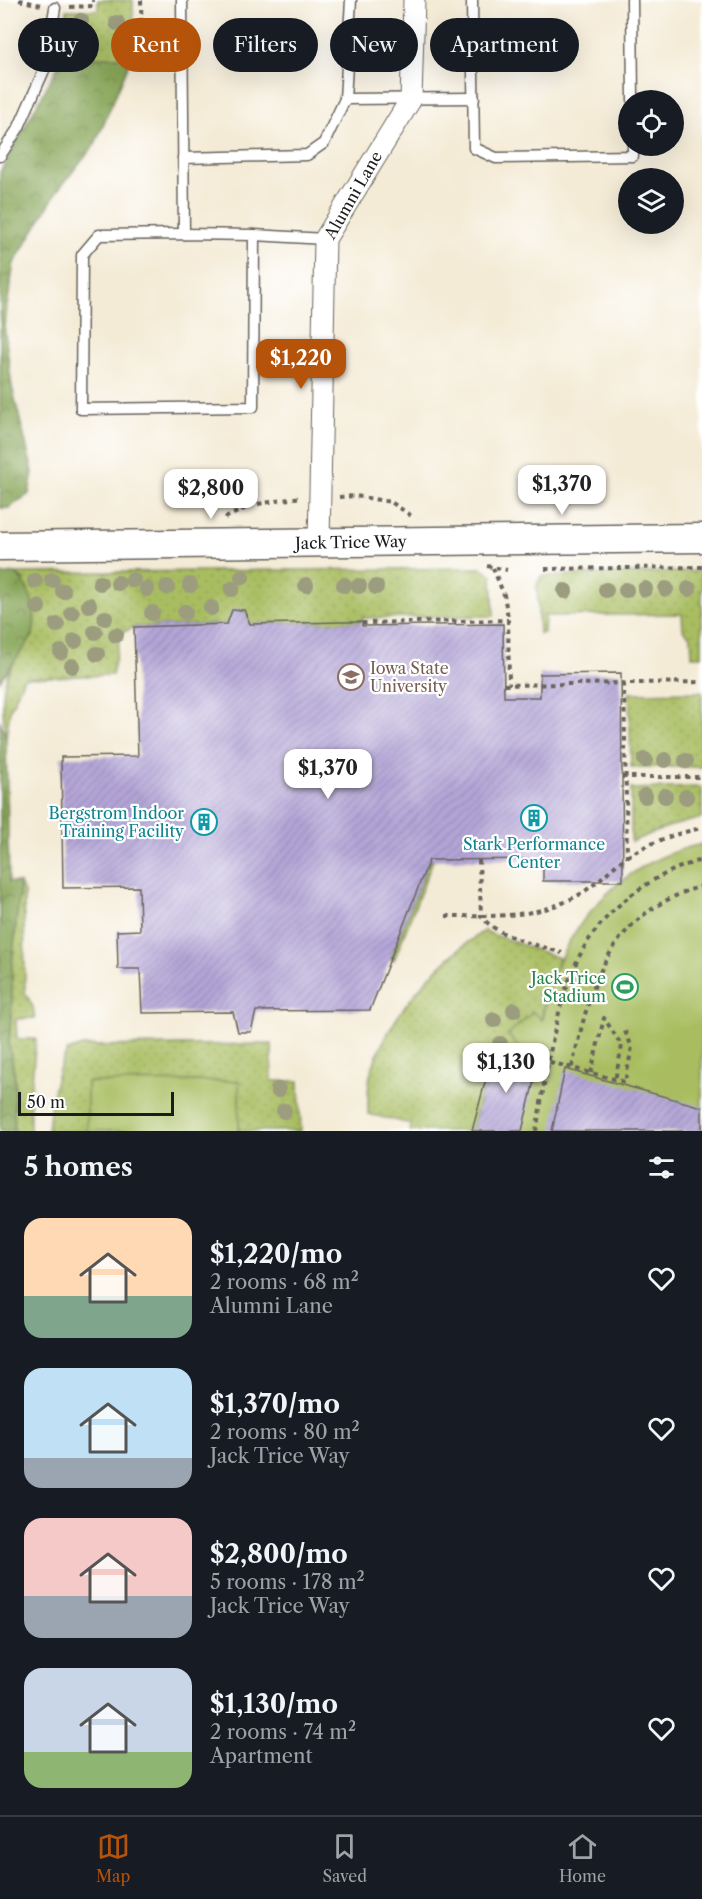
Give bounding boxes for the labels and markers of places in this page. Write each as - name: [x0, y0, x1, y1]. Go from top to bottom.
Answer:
- pin: $1,220: [252, 339, 350, 390]
- pin: $1,370: [513, 465, 611, 516]
- pin: $2,800: [162, 469, 260, 520]
- place label: Iowa State University: [370, 658, 449, 696]
- school or university icon: Iowa State University: [336, 662, 366, 692]
- pin: $1,370: [279, 749, 377, 800]
- place label: Bergstrom Indoor Training Facility: [49, 803, 185, 841]
- building icon: Stark Performance Center: [519, 803, 549, 833]
- building icon: Bergstrom Indoor Training Facility: [189, 807, 219, 837]
- place label: Stark Performance Center: [463, 834, 605, 872]
- place label: Jack Trice Stadium: [528, 968, 606, 1006]
- sports icon: Jack Trice Stadium: [610, 972, 640, 1002]
- pin: $1,130: [457, 1043, 555, 1094]

